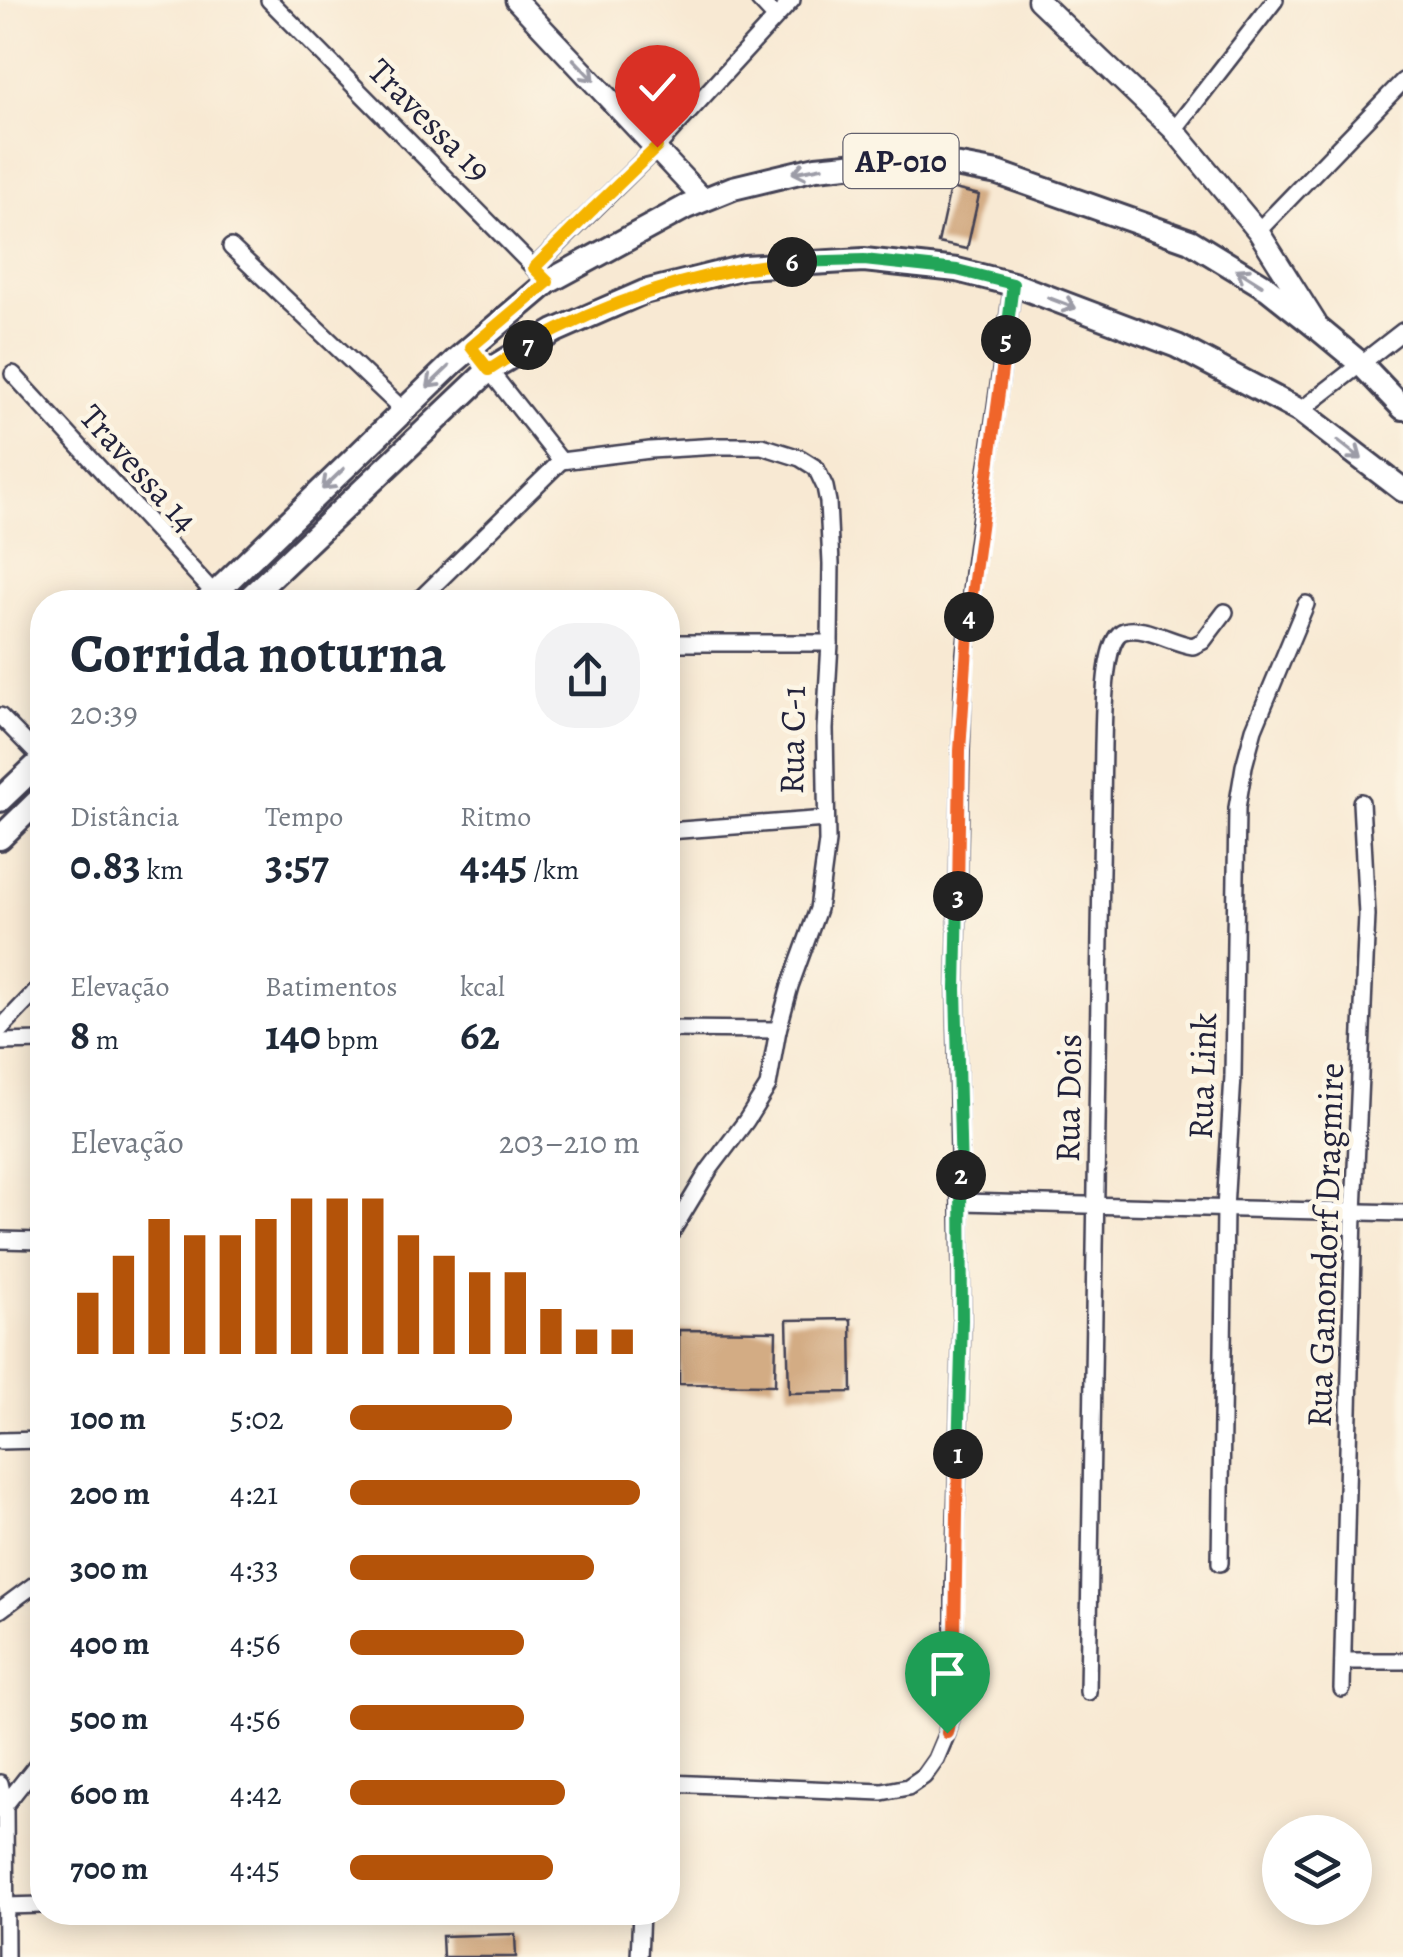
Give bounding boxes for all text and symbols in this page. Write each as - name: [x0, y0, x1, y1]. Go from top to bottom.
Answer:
- pin: [615, 45, 700, 148]
- street label: Travessa 19: [358, 48, 502, 192]
- one-way arrow: [572, 58, 596, 82]
- icon: check: [630, 60, 685, 115]
- road number: AP-010: [844, 134, 958, 188]
- one-way arrow: [791, 161, 824, 180]
- pin: 6: [767, 237, 817, 287]
- text: 6: [785, 243, 799, 281]
- one-way arrow: [1235, 267, 1264, 287]
- one-way arrow: [1046, 295, 1077, 313]
- pin: 5: [981, 315, 1031, 365]
- pin: 7: [503, 320, 553, 370]
- text: 5: [1000, 321, 1012, 359]
- text: 7: [522, 326, 534, 364]
- one-way arrow: [426, 365, 450, 389]
- street label: Travessa 14: [69, 394, 209, 542]
- one-way arrow: [1336, 439, 1363, 460]
- one-way arrow: [322, 467, 346, 491]
- pin: 4: [944, 592, 994, 642]
- text: 4: [962, 598, 976, 636]
- text: Corrida noturna: [70, 616, 446, 691]
- button: share: [535, 623, 640, 728]
- street label: Rua C-1: [767, 685, 817, 795]
- text: 20:39: [70, 691, 138, 735]
- text: Distância: [70, 798, 179, 836]
- text: Tempo: [265, 798, 343, 836]
- text: Ritmo: [460, 798, 531, 836]
- text: 0.83: [70, 836, 141, 893]
- text: 3:57: [265, 836, 329, 893]
- text: 4:45: [460, 836, 527, 893]
- text: km: [141, 851, 184, 889]
- text: /km: [527, 851, 579, 889]
- pin: 3: [933, 871, 983, 921]
- text: 3: [952, 877, 964, 915]
- text: Elevação: [70, 968, 170, 1006]
- text: Batimentos: [265, 968, 398, 1006]
- text: kcal: [460, 968, 505, 1006]
- text: 8: [70, 1006, 90, 1063]
- text: 140: [265, 1006, 321, 1063]
- text: 62: [460, 1006, 500, 1063]
- street label: Rua Link: [1176, 1012, 1228, 1140]
- text: m: [90, 1021, 119, 1059]
- text: bpm: [321, 1021, 379, 1059]
- street label: Rua Dois: [1043, 1033, 1093, 1163]
- street label: Rua Ganondorf Dragmire: [1295, 1062, 1355, 1428]
- text: Elevação: [70, 1120, 184, 1164]
- text: 203–210 m: [499, 1120, 640, 1164]
- pin: 2: [936, 1150, 986, 1200]
- text: 2: [954, 1156, 968, 1194]
- text: 100 m: [70, 1396, 146, 1440]
- text: 5:02: [230, 1396, 284, 1440]
- pin: 1: [933, 1429, 983, 1479]
- text: 1: [953, 1435, 963, 1473]
- text: 200 m: [70, 1471, 150, 1515]
- text: 4:21: [230, 1471, 278, 1515]
- text: 300 m: [70, 1546, 148, 1590]
- text: 4:33: [230, 1546, 279, 1590]
- text: 400 m: [70, 1621, 150, 1665]
- text: 4:56: [230, 1621, 281, 1665]
- pin: [905, 1631, 990, 1734]
- icon: arrive: [920, 1646, 975, 1701]
- text: 500 m: [70, 1696, 148, 1740]
- text: 4:56: [230, 1696, 281, 1740]
- text: 600 m: [70, 1771, 150, 1815]
- text: 4:42: [230, 1771, 282, 1815]
- map controls: [1262, 1815, 1372, 1925]
- button: layers: [1262, 1815, 1372, 1925]
- text: 700 m: [70, 1846, 148, 1890]
- text: 4:45: [230, 1846, 280, 1890]

